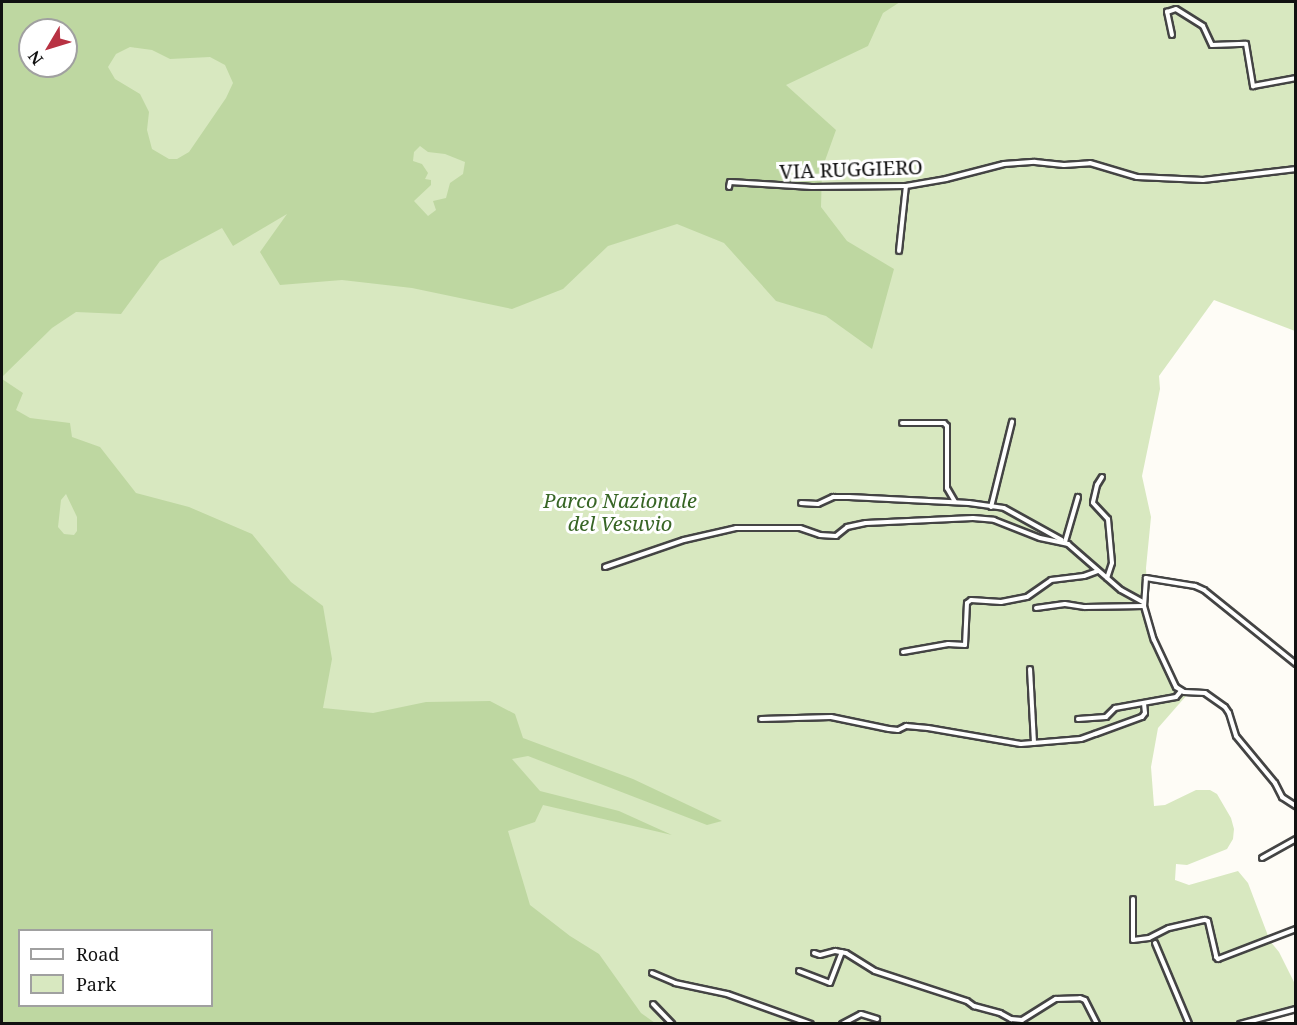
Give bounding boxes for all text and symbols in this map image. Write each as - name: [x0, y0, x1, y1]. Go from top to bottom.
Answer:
- north arrow: [18, 18, 78, 78]
- text: N: [23, 46, 48, 70]
- street label: VIA RUGGIERO: [779, 155, 923, 183]
- park label: Parco Nazionale del Vesuvio: [543, 488, 697, 535]
- legend: [18, 929, 213, 1007]
- text: Road: [76, 942, 119, 966]
- text: Park: [76, 972, 116, 996]

